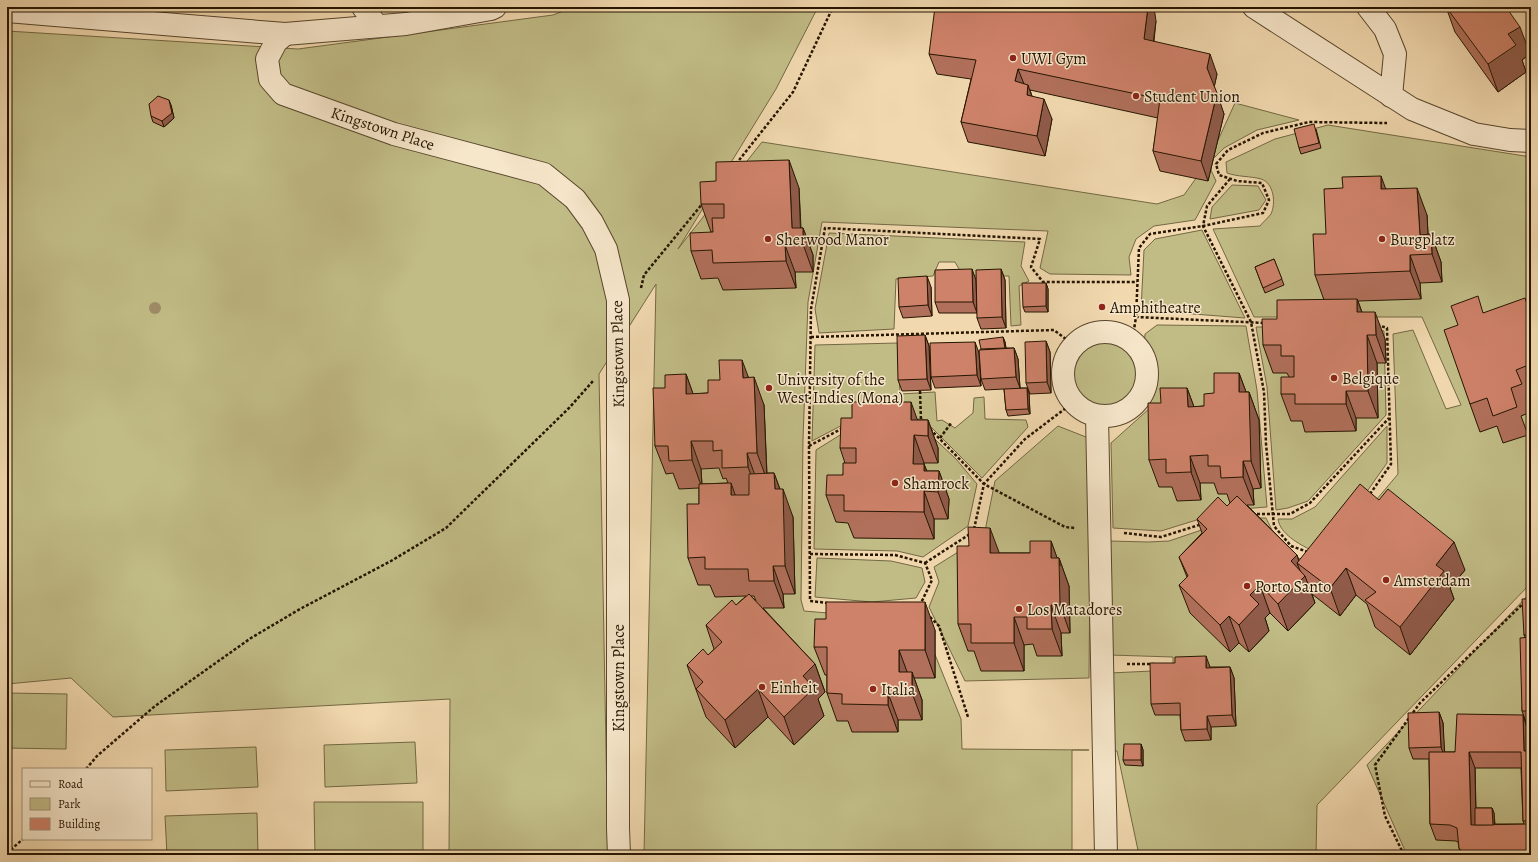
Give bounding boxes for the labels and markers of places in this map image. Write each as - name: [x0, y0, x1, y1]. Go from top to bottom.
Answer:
- place label: UWI Gym: [1021, 48, 1087, 70]
- marker: UWI Gym: [1008, 53, 1018, 63]
- place label: Student Union: [1144, 86, 1240, 108]
- marker: Student Union: [1131, 91, 1141, 101]
- place label: Sherwood Manor: [776, 229, 889, 251]
- place label: Burgplatz: [1390, 229, 1455, 251]
- marker: Sherwood Manor: [763, 234, 773, 244]
- marker: Burgplatz: [1377, 234, 1387, 244]
- place label: Amphitheatre: [1109, 297, 1201, 319]
- marker: Amphitheatre: [1097, 302, 1107, 312]
- place label: Belgique: [1342, 368, 1399, 390]
- place label: University of the West Indies (Mona): [776, 369, 903, 409]
- marker: Belgique: [1329, 373, 1339, 383]
- marker: University of the West Indies (Mona): [764, 383, 774, 393]
- place label: Shamrock: [903, 473, 969, 495]
- marker: Shamrock: [890, 478, 900, 488]
- place label: Amsterdam: [1393, 570, 1471, 592]
- marker: Amsterdam: [1381, 575, 1391, 585]
- place label: Porto Santo: [1255, 576, 1331, 598]
- marker: Porto Santo: [1242, 581, 1252, 591]
- place label: Los Matadores: [1027, 599, 1122, 621]
- marker: Los Matadores: [1014, 604, 1024, 614]
- place label: Einheit: [770, 677, 818, 699]
- place label: Italia: [881, 679, 916, 701]
- marker: Einheit: [757, 682, 767, 692]
- marker: Italia: [868, 684, 878, 694]

